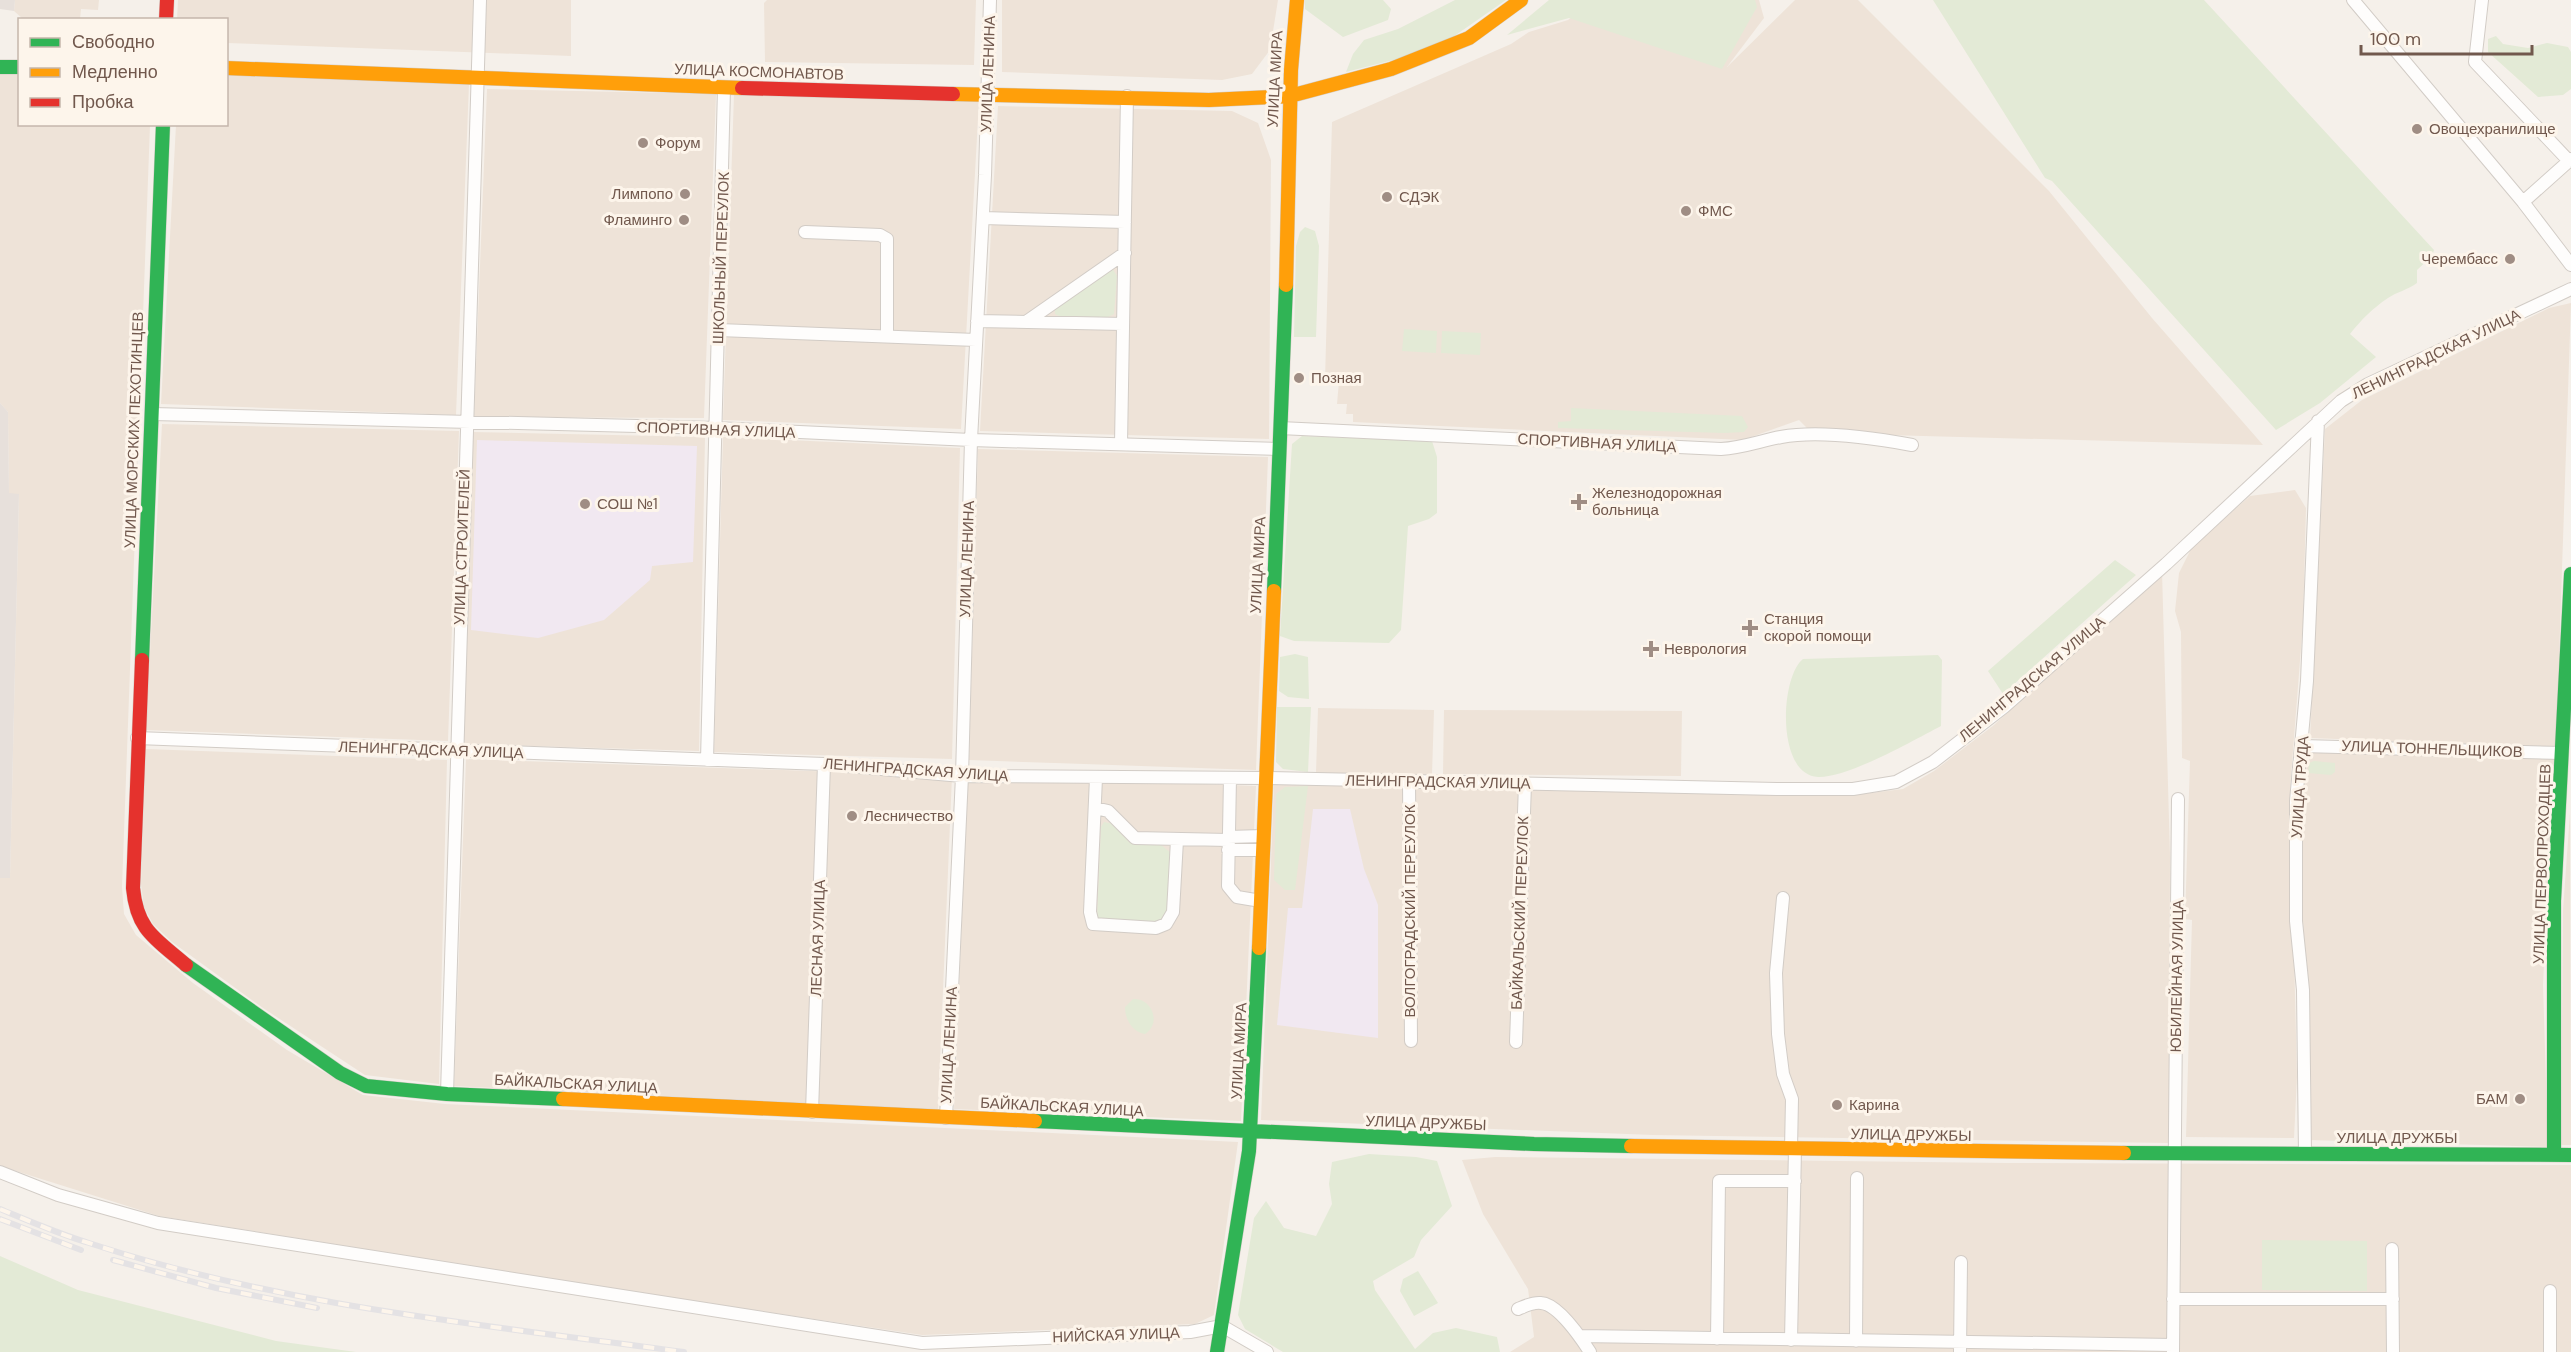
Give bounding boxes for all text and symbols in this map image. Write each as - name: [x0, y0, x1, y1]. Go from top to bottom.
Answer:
- street label: УЛИЦА ЛЕНИНА: [976, 15, 1000, 133]
- legend: [18, 18, 228, 126]
- scale bar: [2361, 18, 2532, 56]
- text: 100 m: [2370, 27, 2421, 51]
- text: Свободно: [72, 30, 155, 54]
- street label: УЛИЦА МИРА: [1262, 30, 1288, 128]
- street label: УЛИЦА КОСМОНАВТОВ: [674, 59, 844, 85]
- text: Медленно: [72, 60, 158, 84]
- text: Пробка: [72, 90, 135, 114]
- place label: Овощехранилище: [2429, 119, 2556, 139]
- marker: Овощехранилище: [2410, 122, 2424, 136]
- place label: Форум: [655, 133, 701, 153]
- marker: Форум: [636, 136, 650, 150]
- street label: ШКОЛЬНЫЙ ПЕРЕУЛОК: [708, 171, 734, 345]
- place label: Лимпопо: [612, 184, 673, 204]
- marker: Лимпопо: [678, 187, 692, 201]
- place label: СДЭК: [1399, 187, 1439, 207]
- marker: СДЭК: [1380, 190, 1394, 204]
- place label: ФМС: [1698, 201, 1733, 221]
- marker: ФМС: [1679, 204, 1693, 218]
- place label: Фламинго: [604, 210, 672, 230]
- marker: Фламинго: [677, 213, 691, 227]
- place label: Черембасс: [2421, 249, 2498, 269]
- marker: Черембасс: [2503, 252, 2517, 266]
- street label: ЛЕНИНГРАДСКАЯ УЛИЦА: [2348, 304, 2524, 404]
- street label: УЛИЦА МОРСКИХ ПЕХОТИНЦЕВ: [120, 311, 148, 549]
- place label: Позная: [1311, 368, 1362, 388]
- marker: Позная: [1292, 371, 1306, 385]
- street label: СПОРТИВНАЯ УЛИЦА: [636, 417, 796, 443]
- street label: СПОРТИВНАЯ УЛИЦА: [1517, 429, 1677, 457]
- street label: УЛИЦА СТРОИТЕЛЕЙ: [449, 469, 475, 625]
- place label: Железнодорожная больница: [1592, 483, 1722, 520]
- marker: Железнодорожная больница: [1570, 493, 1588, 511]
- place label: СОШ №1: [597, 494, 658, 514]
- marker: СОШ №1: [578, 497, 592, 511]
- street label: УЛИЦА ЛЕНИНА: [955, 500, 979, 618]
- street label: УЛИЦА МИРА: [1245, 516, 1271, 614]
- place label: Станция скорой помощи: [1764, 609, 1871, 646]
- street label: ЛЕНИНГРАДСКАЯ УЛИЦА: [1955, 612, 2109, 746]
- marker: Станция скорой помощи: [1741, 619, 1759, 637]
- place label: Неврология: [1664, 639, 1747, 659]
- marker: Неврология: [1642, 640, 1660, 658]
- street label: УЛИЦА ТРУДА: [2286, 735, 2314, 839]
- street label: УЛИЦА ТОННЕЛЬЩИКОВ: [2341, 736, 2523, 762]
- street label: ЛЕНИНГРАДСКАЯ УЛИЦА: [338, 737, 524, 763]
- street label: ЛЕНИНГРАДСКАЯ УЛИЦА: [823, 754, 1009, 786]
- street label: УЛИЦА ПЕРВОПРОХОДЦЕВ: [2529, 764, 2555, 964]
- street label: ЛЕНИНГРАДСКАЯ УЛИЦА: [1345, 770, 1531, 794]
- street label: ВОЛГОГРАДСКИЙ ПЕРЕУЛОК: [1400, 804, 1420, 1017]
- place label: Лесничество: [864, 806, 953, 826]
- marker: Лесничество: [845, 809, 859, 823]
- street label: БАЙКАЛЬСКИЙ ПЕРЕУЛОК: [1507, 815, 1533, 1010]
- street label: ЛЕСНАЯ УЛИЦА: [806, 879, 830, 997]
- street label: ЮБИЛЕЙНАЯ УЛИЦА: [2166, 899, 2188, 1053]
- street label: УЛИЦА ЛЕНИНА: [936, 986, 962, 1104]
- street label: УЛИЦА МИРА: [1226, 1002, 1252, 1100]
- street label: БАЙКАЛЬСКАЯ УЛИЦА: [494, 1070, 658, 1098]
- place label: БАМ: [2476, 1089, 2508, 1109]
- marker: БАМ: [2513, 1092, 2527, 1106]
- street label: БАЙКАЛЬСКАЯ УЛИЦА: [980, 1093, 1144, 1121]
- place label: Карина: [1849, 1095, 1900, 1115]
- marker: Карина: [1830, 1098, 1844, 1112]
- street label: УЛИЦА ДРУЖБЫ: [1365, 1111, 1487, 1135]
- street label: УЛИЦА ДРУЖБЫ: [1850, 1124, 1972, 1146]
- street label: УЛИЦА ДРУЖБЫ: [2336, 1128, 2458, 1148]
- street label: НИЙСКАЯ УЛИЦА: [1052, 1323, 1180, 1347]

